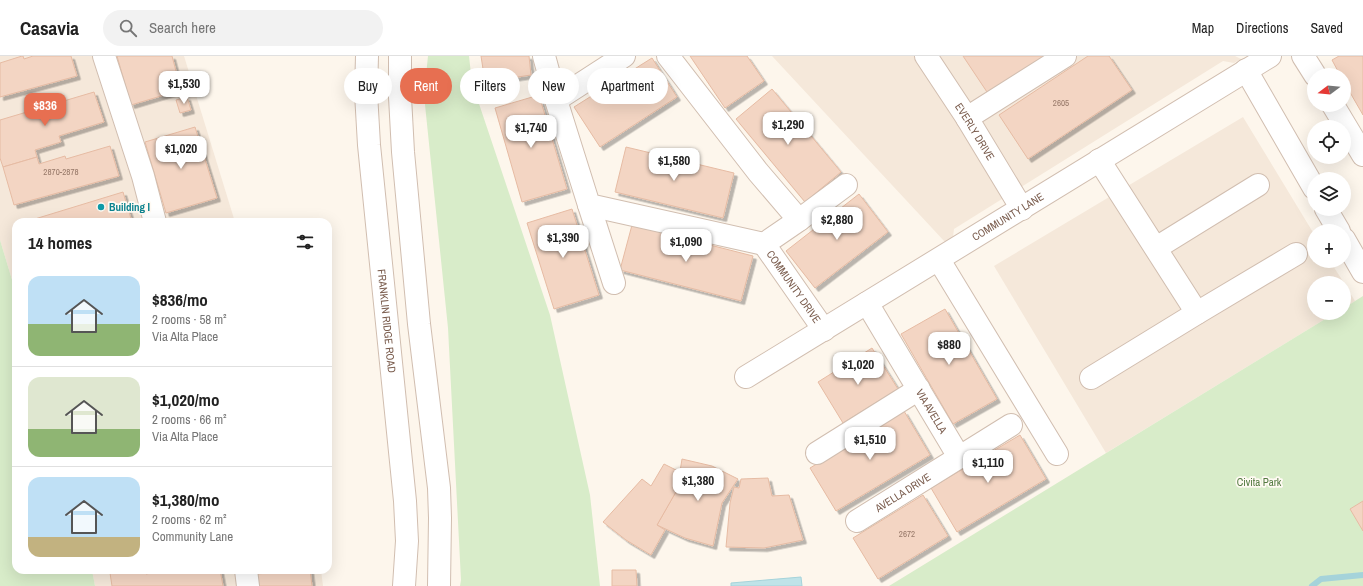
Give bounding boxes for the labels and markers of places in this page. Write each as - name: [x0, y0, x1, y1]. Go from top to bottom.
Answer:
- pin: $1,530: [151, 71, 217, 105]
- pin: $836: [21, 93, 69, 127]
- pin: $1,290: [755, 112, 821, 146]
- pin: $1,740: [498, 115, 564, 149]
- pin: $1,020: [148, 136, 214, 170]
- pin: $1,580: [641, 148, 707, 182]
- place label: Building I: [109, 200, 150, 214]
- marker: Building I: [96, 202, 106, 212]
- pin: $2,880: [804, 207, 870, 241]
- pin: $1,390: [530, 225, 596, 259]
- pin: $1,090: [653, 229, 719, 263]
- pin: $880: [925, 332, 973, 366]
- pin: $1,020: [825, 352, 891, 386]
- pin: $1,510: [837, 427, 903, 461]
- pin: $1,110: [955, 450, 1021, 484]
- pin: $1,380: [665, 468, 731, 502]

